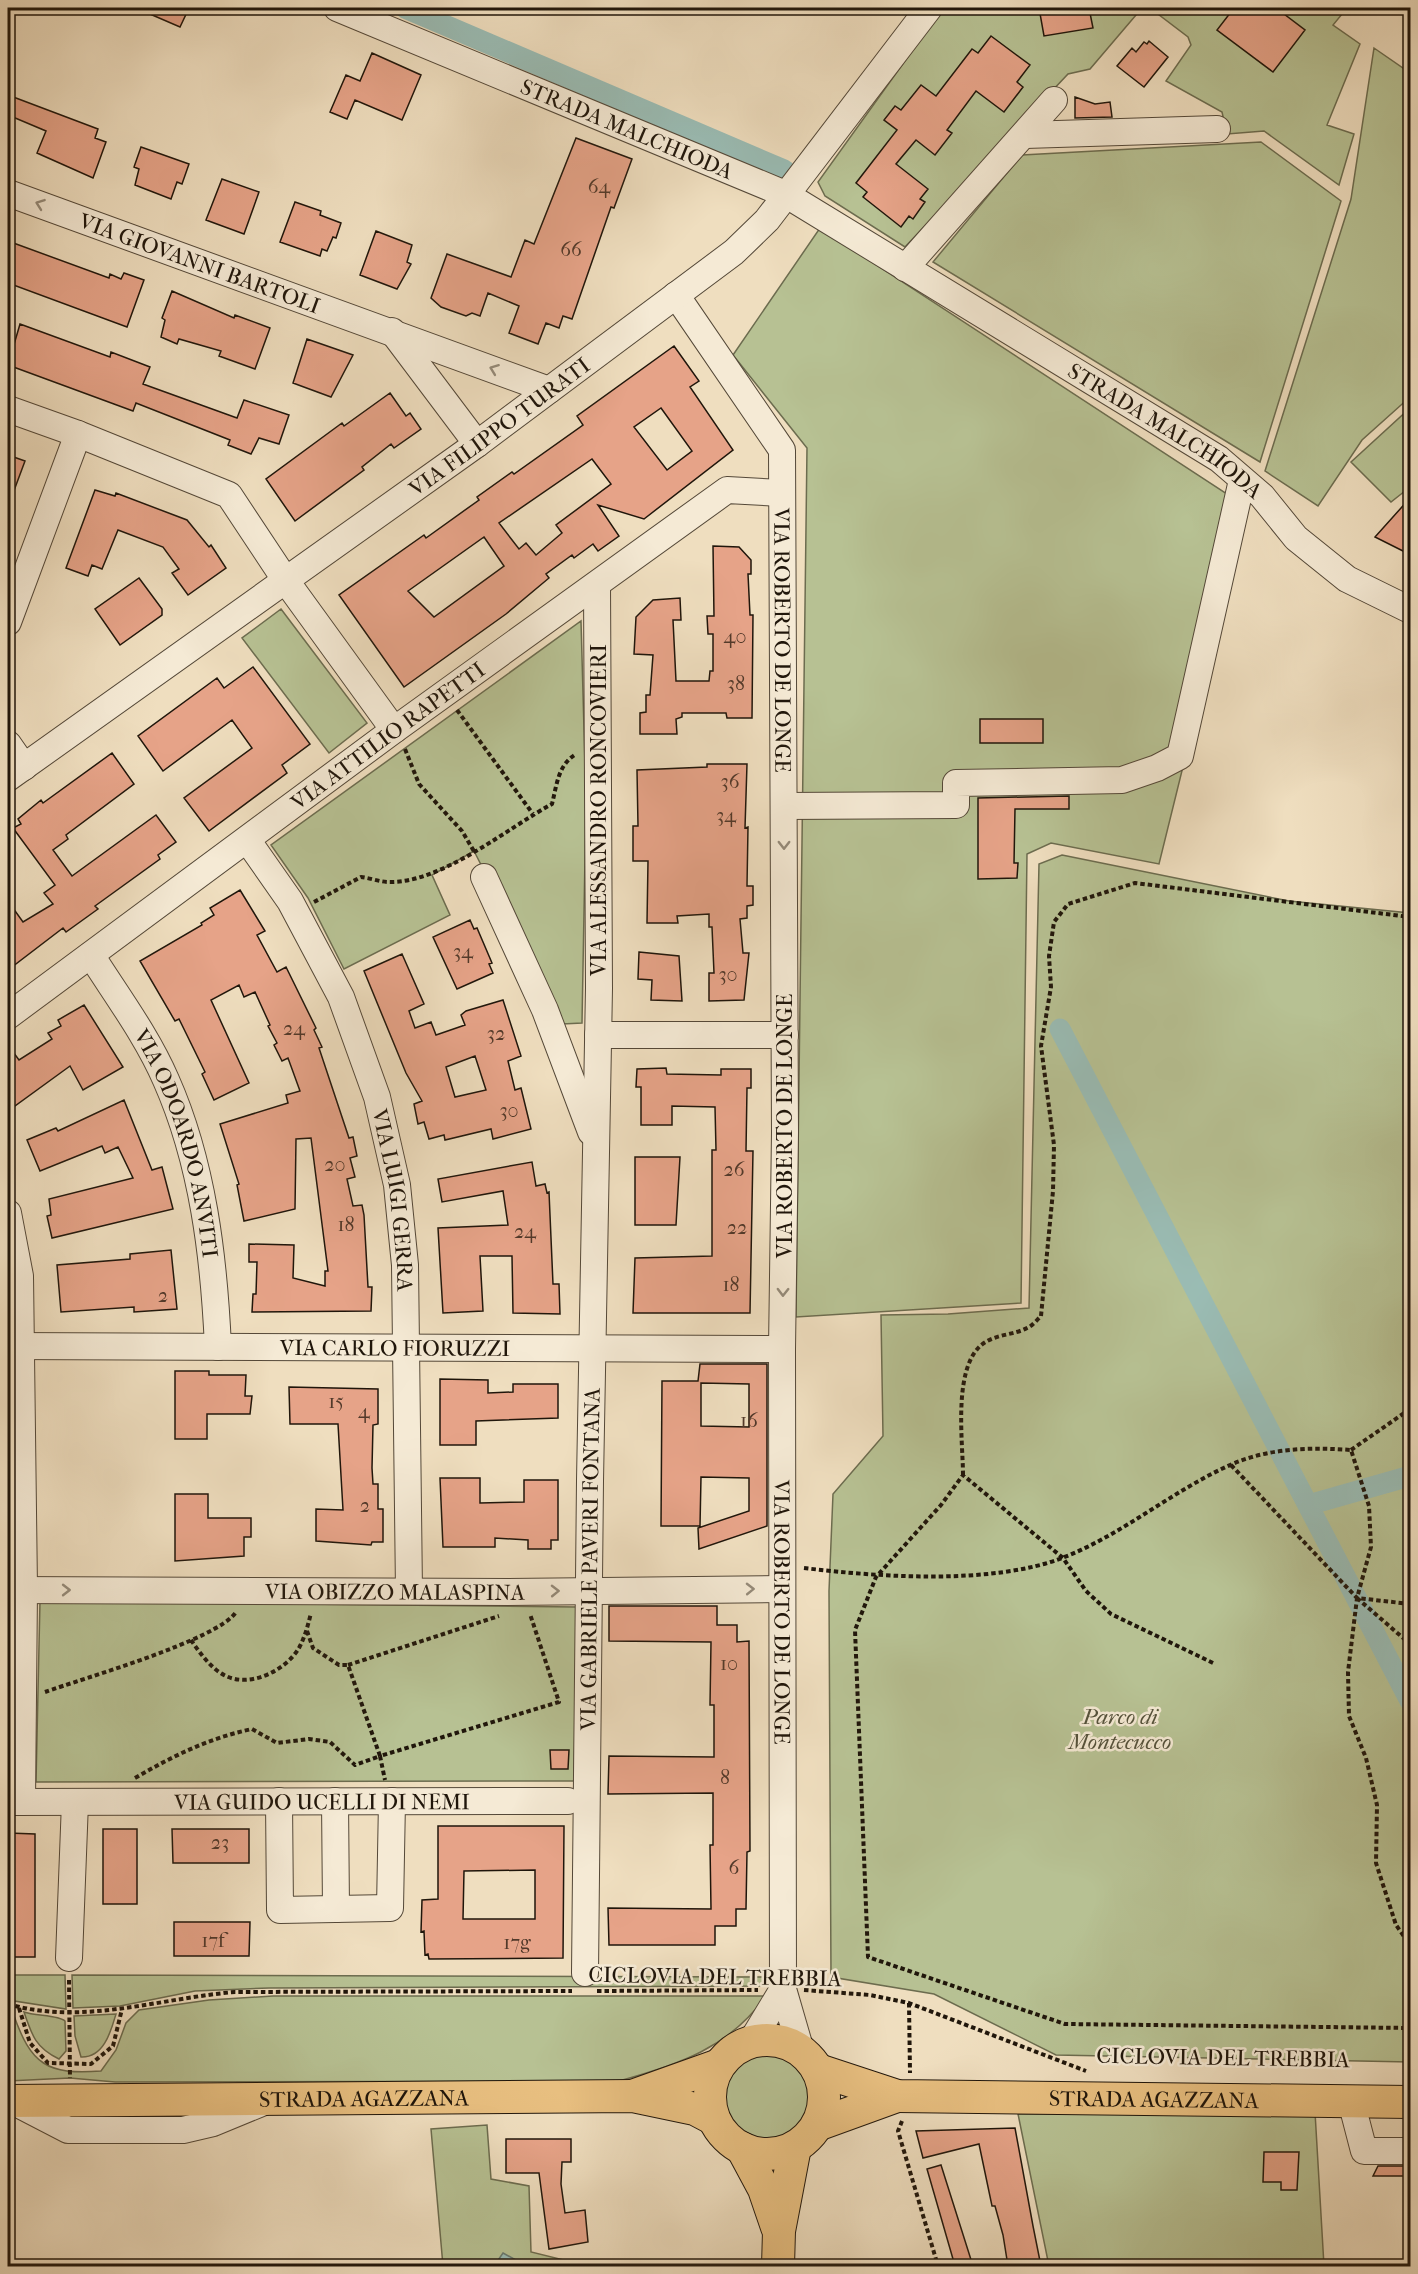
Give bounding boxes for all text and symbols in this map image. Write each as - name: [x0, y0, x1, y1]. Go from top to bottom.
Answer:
- street label: STRADA MALCHIODA: [517, 74, 737, 185]
- house number: 64: [588, 175, 611, 198]
- one-way arrow: [36, 199, 46, 212]
- street label: VIA GIOVANNI BARTOLI: [74, 208, 324, 320]
- house number: 66: [560, 238, 582, 261]
- street label: VIA FILIPPO TURATI: [403, 352, 596, 503]
- street label: STRADA MALCHIODA: [1063, 358, 1268, 505]
- one-way arrow: [490, 364, 500, 377]
- street label: VIA ROBERTO DE LONGE: [768, 507, 795, 773]
- house number: 40: [724, 625, 746, 648]
- street label: VIA ALESSANDRO RONCOVIERI: [586, 644, 612, 977]
- street label: VIA ATTILIO RAPETTI: [285, 657, 490, 816]
- house number: 38: [727, 672, 745, 695]
- house number: 36: [720, 770, 740, 793]
- house number: 34: [716, 804, 737, 827]
- one-way arrow: [778, 841, 790, 850]
- house number: 34: [453, 940, 474, 963]
- house number: 30: [718, 963, 738, 986]
- street label: VIA ROBERTO DE LONGE: [772, 994, 798, 1259]
- house number: 24: [283, 1017, 306, 1040]
- house number: 32: [487, 1022, 505, 1045]
- street label: VIA ODOARDO ANVITI: [128, 1024, 223, 1260]
- house number: 30: [499, 1099, 519, 1122]
- street label: VIA LUIGI GERRA: [366, 1106, 417, 1292]
- house number: 20: [324, 1153, 346, 1176]
- house number: 26: [723, 1158, 745, 1181]
- house number: 18: [337, 1213, 355, 1236]
- house number: 22: [727, 1216, 747, 1239]
- house number: 24: [514, 1220, 537, 1243]
- house number: 18: [722, 1273, 740, 1296]
- house number: 2: [158, 1284, 168, 1307]
- one-way arrow: [777, 1288, 789, 1297]
- street label: VIA CARLO FIORUZZI: [279, 1335, 511, 1362]
- street label: VIA GABRIELE PAVERI FONTANA: [575, 1387, 606, 1731]
- house number: 15: [328, 1390, 344, 1413]
- house number: 4: [358, 1400, 371, 1423]
- house number: 16: [740, 1409, 758, 1432]
- street label: VIA ROBERTO DE LONGE: [768, 1479, 795, 1745]
- house number: 2: [360, 1494, 370, 1517]
- street label: VIA OBIZZO MALASPINA: [264, 1579, 526, 1606]
- one-way arrow: [745, 1583, 754, 1595]
- one-way arrow: [61, 1584, 70, 1596]
- one-way arrow: [550, 1585, 559, 1598]
- house number: 10: [720, 1652, 738, 1675]
- park label: Parco di Montecucco: [1067, 1704, 1171, 1755]
- house number: 8: [720, 1766, 730, 1789]
- street label: VIA GUIDO UCELLI DI NEMI: [173, 1789, 470, 1816]
- house number: 23: [211, 1831, 229, 1854]
- house number: 6: [729, 1856, 740, 1879]
- house number: 17f: [201, 1929, 229, 1952]
- house number: 17g: [503, 1931, 531, 1954]
- street label: CICLOVIA DEL TREBBIA: [588, 1962, 843, 1992]
- street label: CICLOVIA DEL TREBBIA: [1096, 2043, 1351, 2073]
- street label: STRADA AGAZZANA: [259, 2085, 470, 2113]
- street label: STRADA AGAZZANA: [1049, 2086, 1260, 2114]

